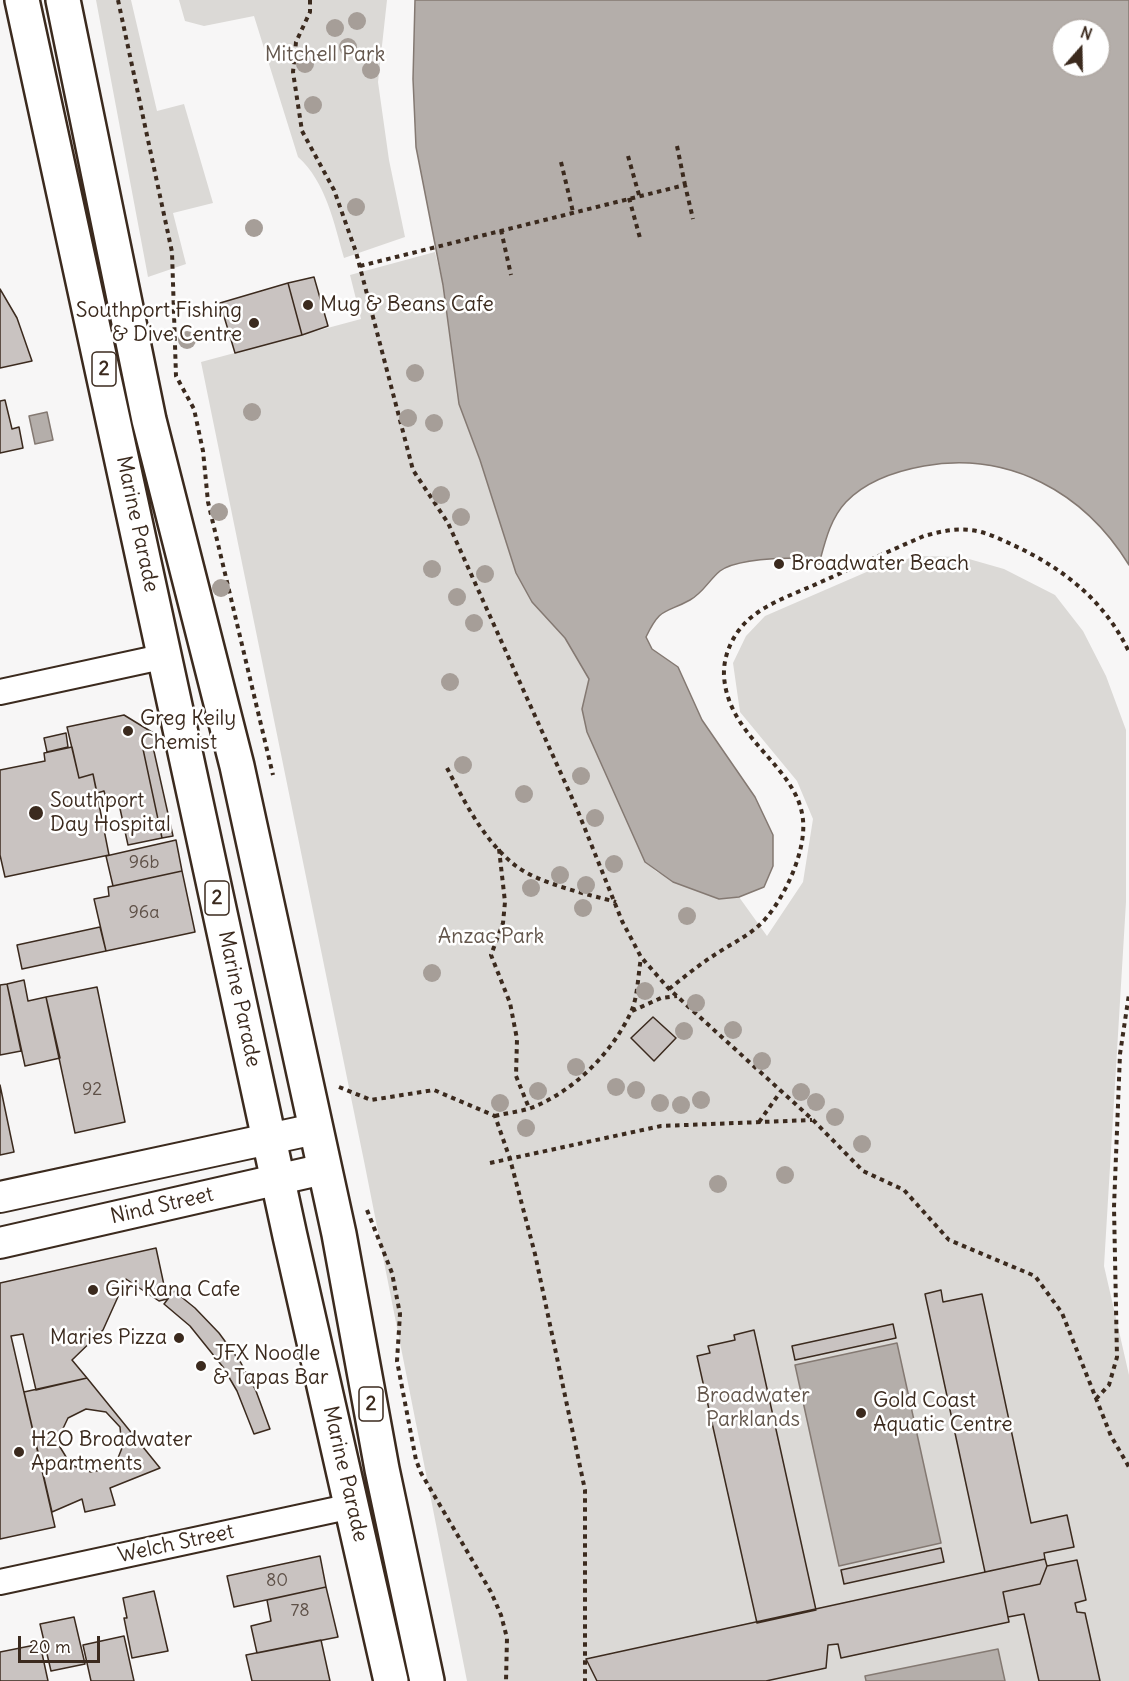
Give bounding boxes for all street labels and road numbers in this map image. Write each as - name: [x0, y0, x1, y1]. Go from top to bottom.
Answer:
- road number: 2: [92, 352, 116, 386]
- street label: Marine Parade: [110, 454, 164, 594]
- road number: 2: [205, 881, 229, 915]
- street label: Marine Parade: [212, 929, 266, 1069]
- street label: Nind Street: [108, 1182, 216, 1230]
- road number: 2: [359, 1387, 383, 1421]
- street label: Marine Parade: [317, 1404, 373, 1544]
- street label: Welch Street: [116, 1519, 236, 1569]

